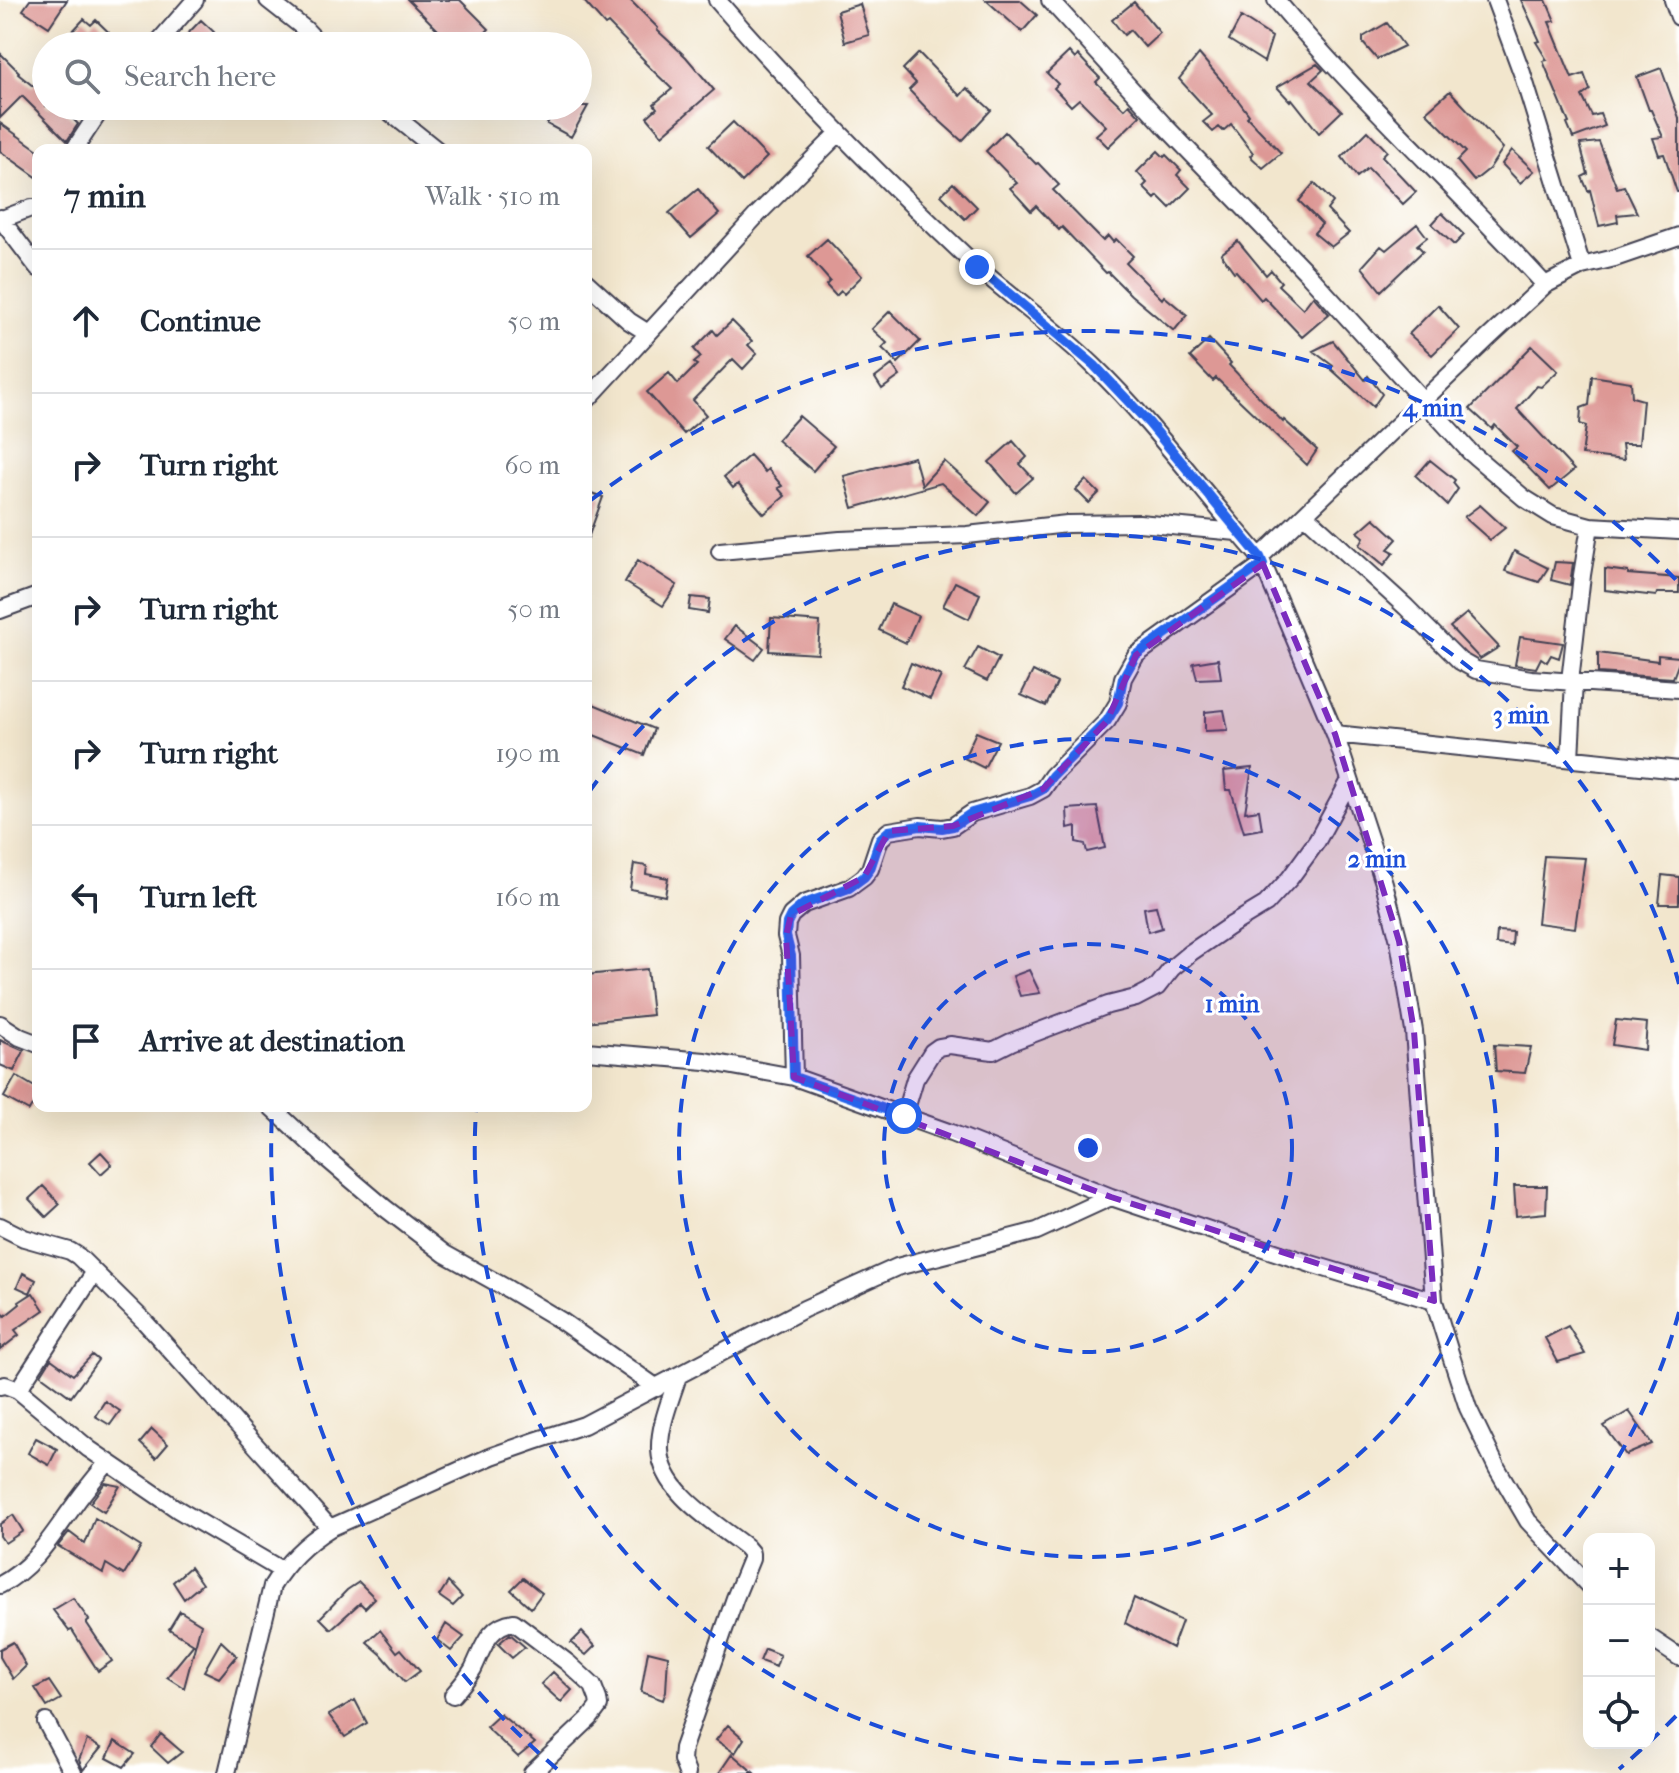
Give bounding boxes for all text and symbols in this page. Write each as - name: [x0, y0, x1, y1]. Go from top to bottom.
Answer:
- search box: [32, 32, 592, 120]
- icon: search: [60, 54, 104, 98]
- text: Search here: [124, 59, 276, 94]
- text: 7 min: [64, 176, 146, 216]
- text: Walk · 510 m: [425, 181, 560, 212]
- route end: [959, 249, 995, 285]
- icon: ahead: [64, 299, 108, 343]
- text: Continue: [140, 304, 261, 339]
- text: 50 m: [507, 306, 560, 337]
- text: 4 min: [1402, 394, 1464, 423]
- icon: right: [64, 443, 108, 487]
- text: Turn right: [140, 448, 278, 483]
- text: 60 m: [504, 450, 560, 481]
- icon: right: [64, 587, 108, 631]
- text: Turn right: [140, 592, 278, 627]
- text: 50 m: [507, 594, 560, 625]
- text: 3 min: [1493, 701, 1550, 729]
- icon: right: [64, 731, 108, 775]
- text: Turn right: [140, 736, 278, 771]
- text: 190 m: [496, 738, 560, 769]
- text: 2 min: [1348, 845, 1407, 873]
- icon: left: [64, 875, 108, 919]
- text: Turn left: [140, 880, 257, 915]
- text: 160 m: [495, 882, 560, 913]
- text: 1 min: [1205, 990, 1260, 1018]
- icon: arrive: [64, 1019, 108, 1063]
- text: Arrive at destination: [140, 1024, 405, 1059]
- route start: [886, 1098, 922, 1134]
- centre of rings: [1074, 1134, 1102, 1162]
- map controls: [1583, 1533, 1655, 1749]
- button: +: [1583, 1533, 1655, 1605]
- button: −: [1583, 1605, 1655, 1677]
- button: locate: [1583, 1677, 1655, 1749]

